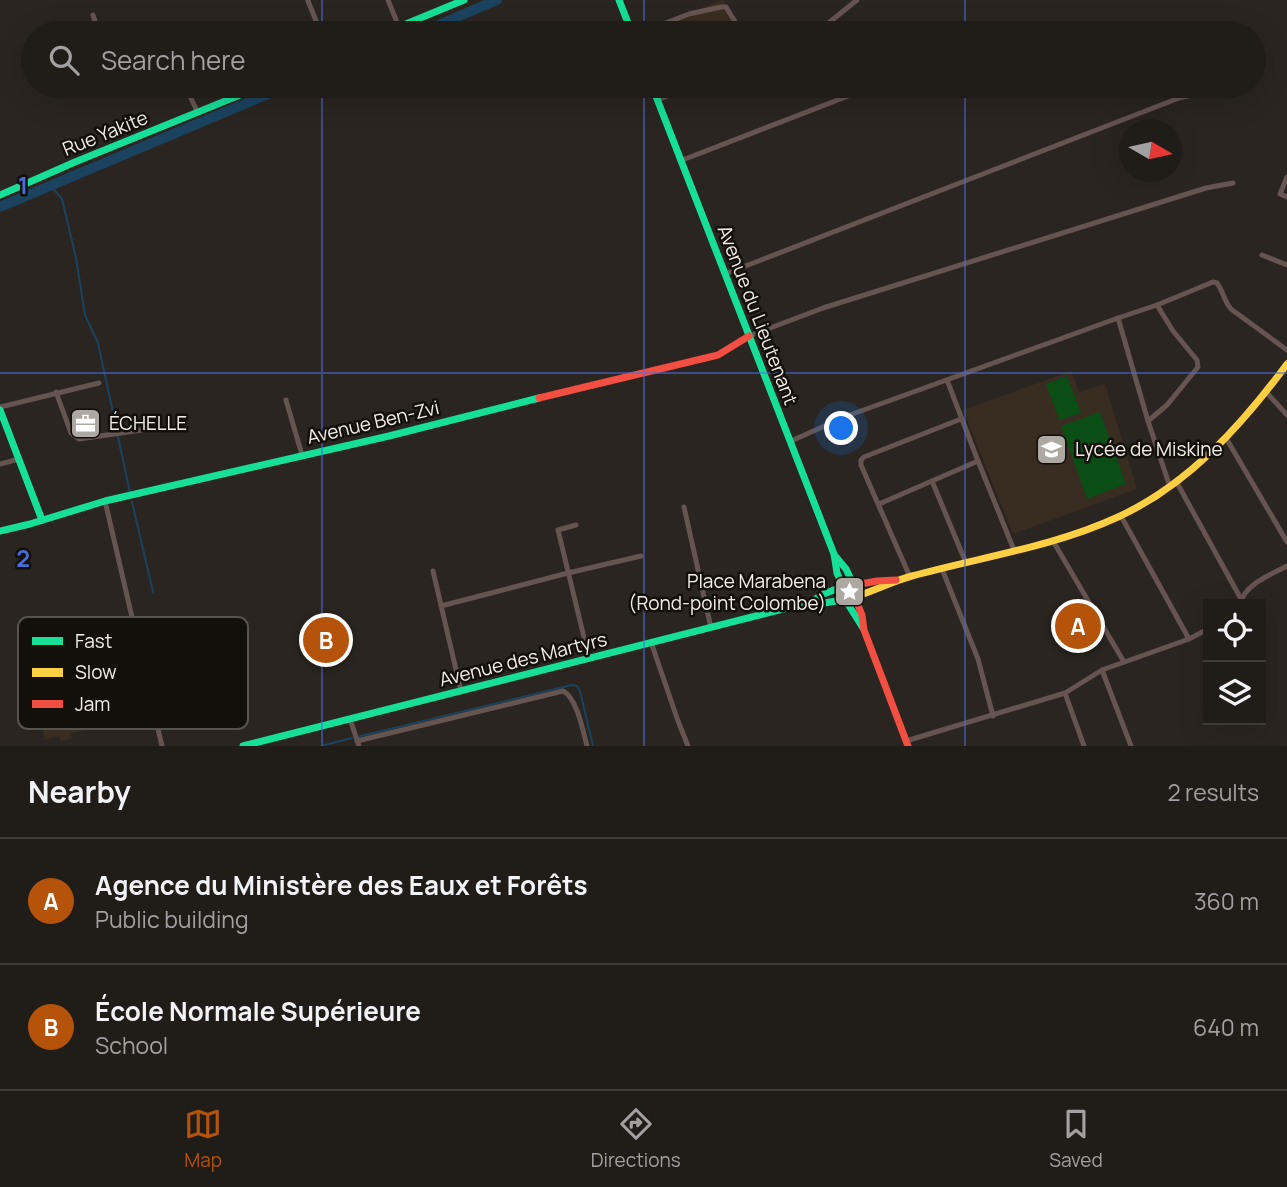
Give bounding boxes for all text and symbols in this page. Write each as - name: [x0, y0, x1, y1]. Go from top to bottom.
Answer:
- search box: [21, 21, 1266, 98]
- icon: search: [45, 41, 83, 79]
- text: Search here: [101, 42, 246, 78]
- street label: Rue Yakite: [58, 104, 152, 162]
- north arrow: [1119, 119, 1182, 182]
- text: 1: [18, 169, 28, 201]
- street label: Avenue du Lieutenant: [712, 221, 804, 409]
- street label: Avenue Ben-Zvi: [304, 394, 442, 450]
- office icon: ÉCHELLE: [69, 406, 103, 440]
- place label: ÉCHELLE: [109, 410, 187, 436]
- your location: [824, 411, 858, 445]
- school or university icon: Lycée de Miskine: [1035, 432, 1069, 466]
- place label: Lycée de Miskine: [1075, 436, 1223, 462]
- text: 2: [16, 542, 30, 574]
- place label: Place Marabena (Rond-point Colombe): [628, 568, 826, 616]
- place icon: Place Marabena (Rond-point Colombe): [832, 575, 866, 609]
- map controls: [1203, 599, 1266, 725]
- button: locate: [1203, 599, 1266, 662]
- pin: A: [1055, 600, 1101, 652]
- pin: B: [303, 614, 349, 666]
- legend: [18, 617, 248, 729]
- street label: Avenue des Martyrs: [436, 626, 610, 692]
- text: Fast: [75, 628, 112, 654]
- text: Slow: [75, 659, 117, 685]
- button: layers: [1203, 662, 1266, 725]
- text: Jam: [75, 691, 110, 717]
- text: Nearby: [28, 771, 131, 812]
- text: 2 results: [1167, 776, 1259, 808]
- text: Agence du Ministère des Eaux et Forêts: [95, 867, 588, 903]
- text: A: [43, 885, 59, 917]
- text: 360 m: [1194, 885, 1259, 917]
- text: Public building: [95, 903, 249, 935]
- text: École Normale Supérieure: [95, 993, 421, 1029]
- text: B: [44, 1011, 58, 1043]
- text: 640 m: [1193, 1011, 1259, 1043]
- text: School: [95, 1029, 168, 1061]
- tab: Map: [184, 1105, 222, 1173]
- tab: Directions: [591, 1105, 681, 1173]
- tab: Saved: [1049, 1105, 1103, 1173]

